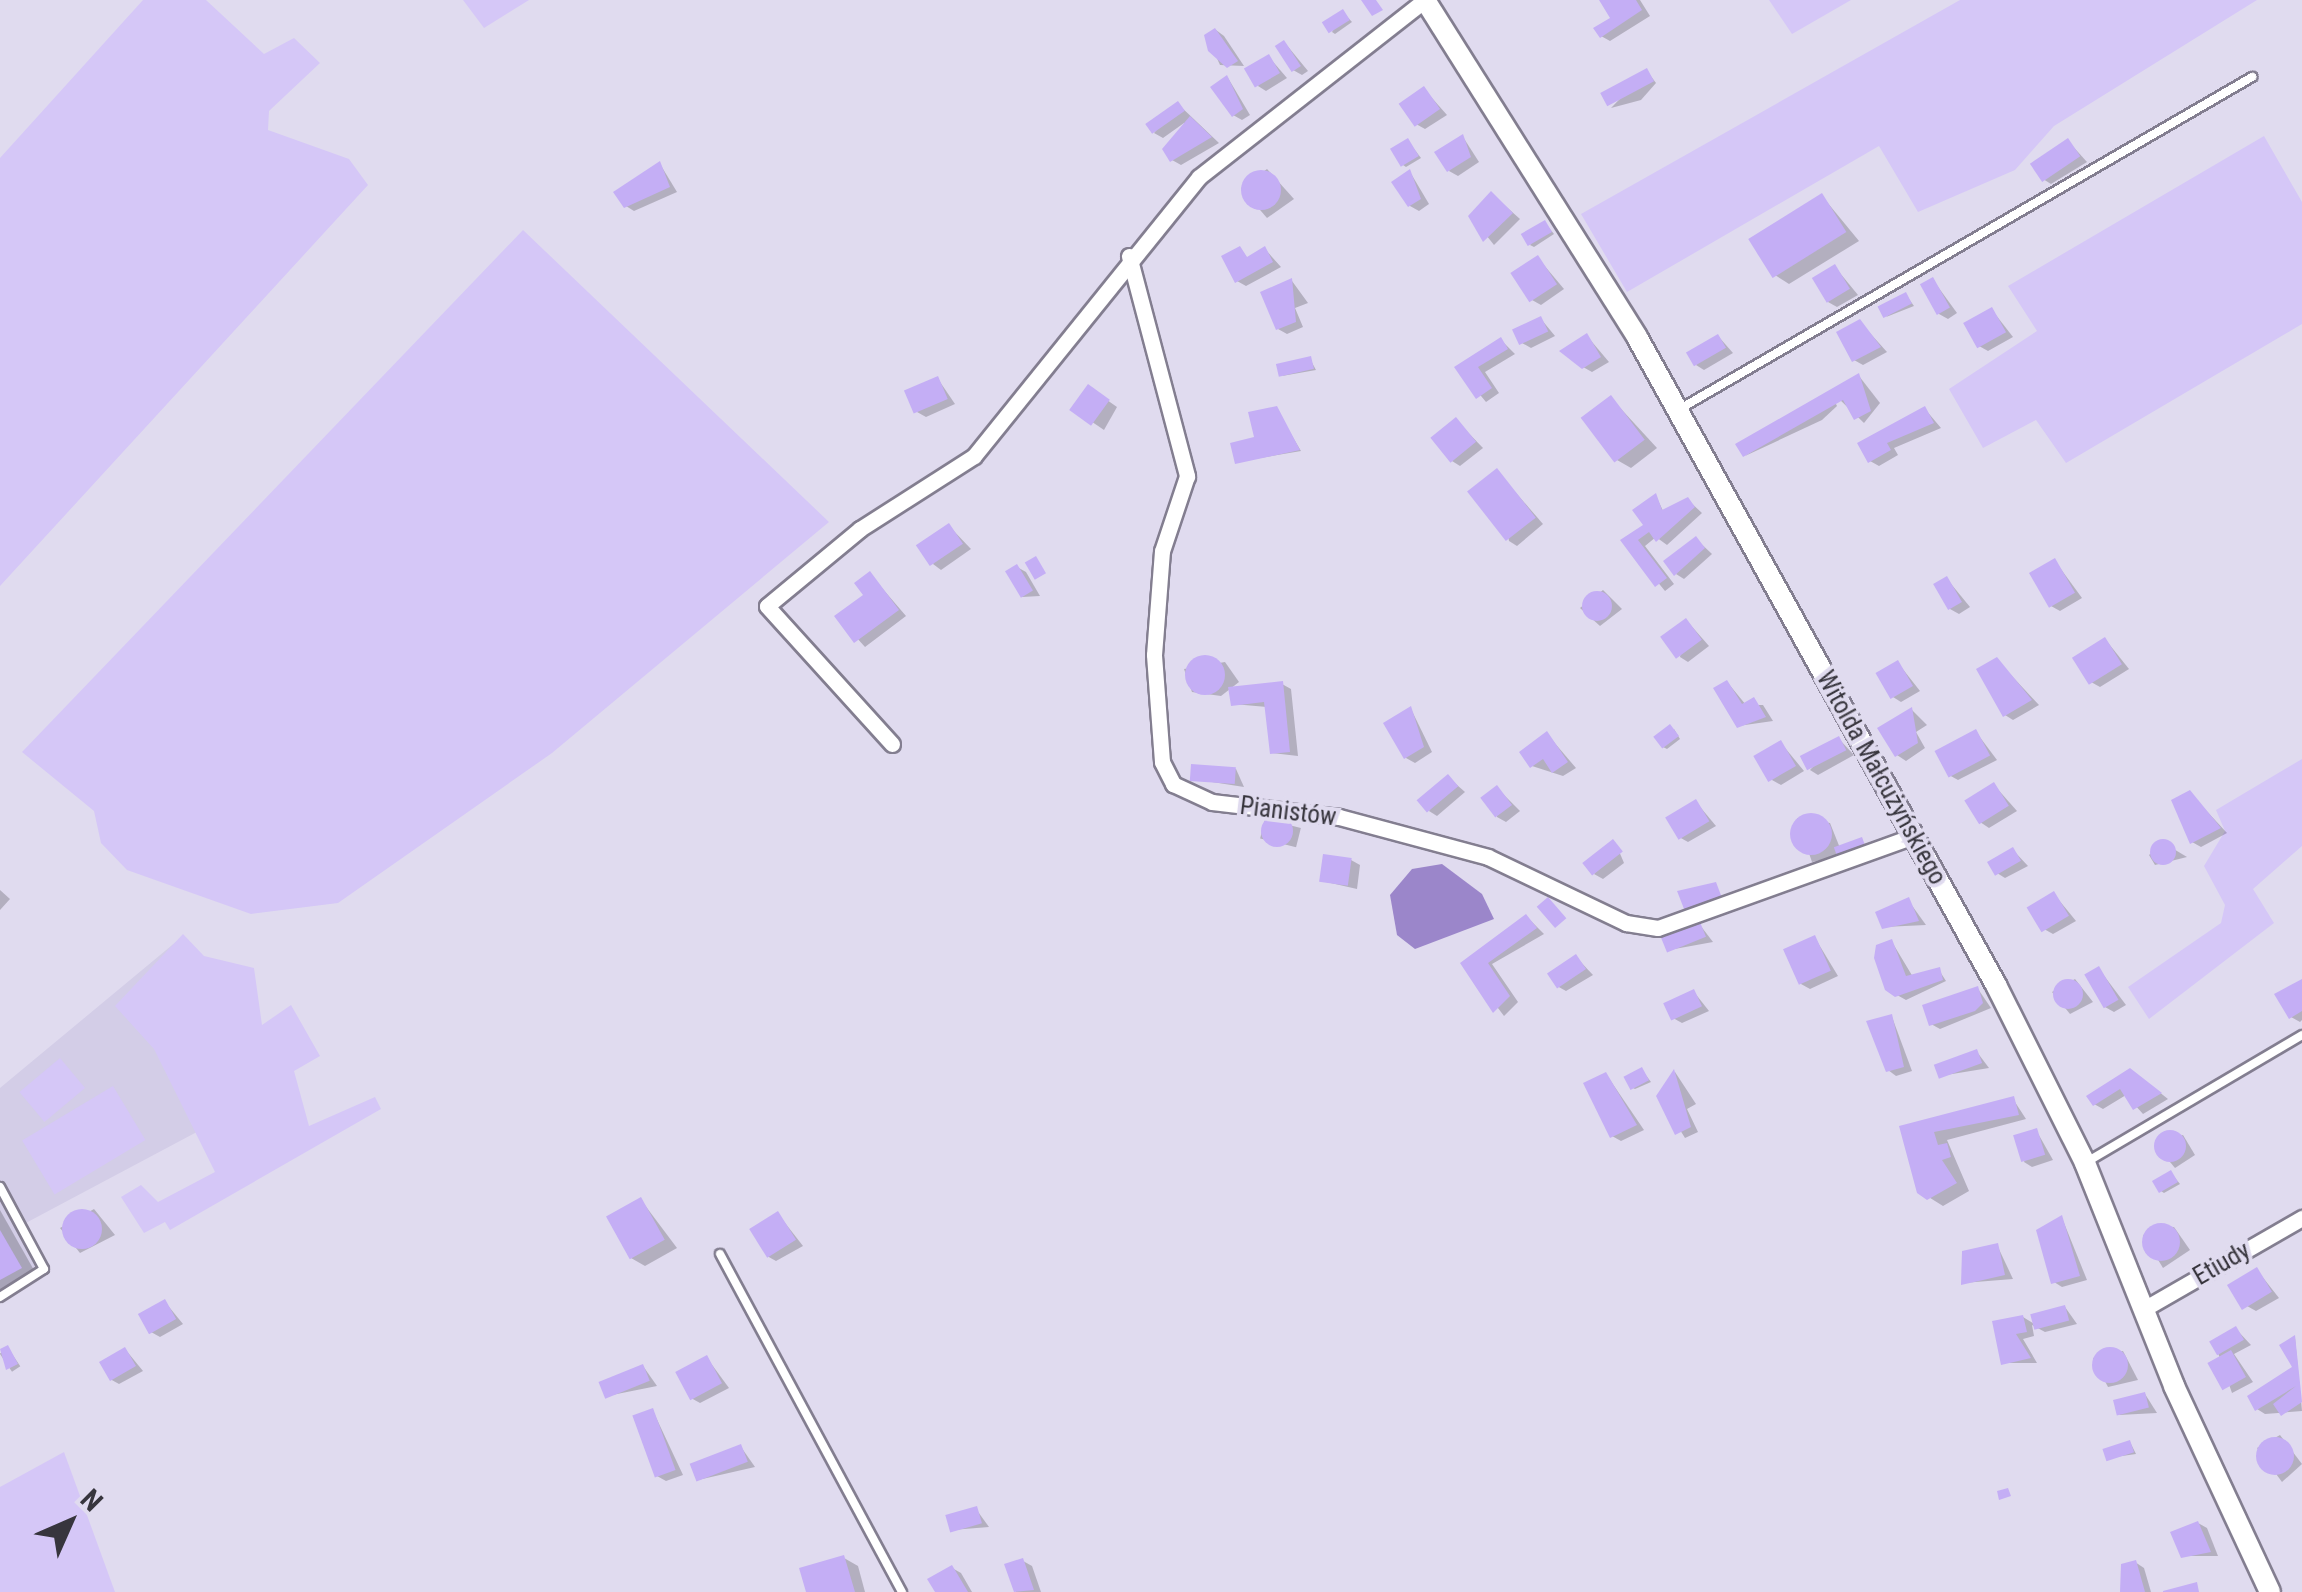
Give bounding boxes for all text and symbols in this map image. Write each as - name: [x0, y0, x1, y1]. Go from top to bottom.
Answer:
- street label: Witolda Małcużyńskiego: [1810, 666, 1952, 890]
- street label: Pianistów: [1238, 791, 1338, 833]
- street label: Etiudy: [2188, 1236, 2256, 1292]
- north arrow: [20, 1472, 120, 1572]
- text: N: [74, 1483, 109, 1518]

